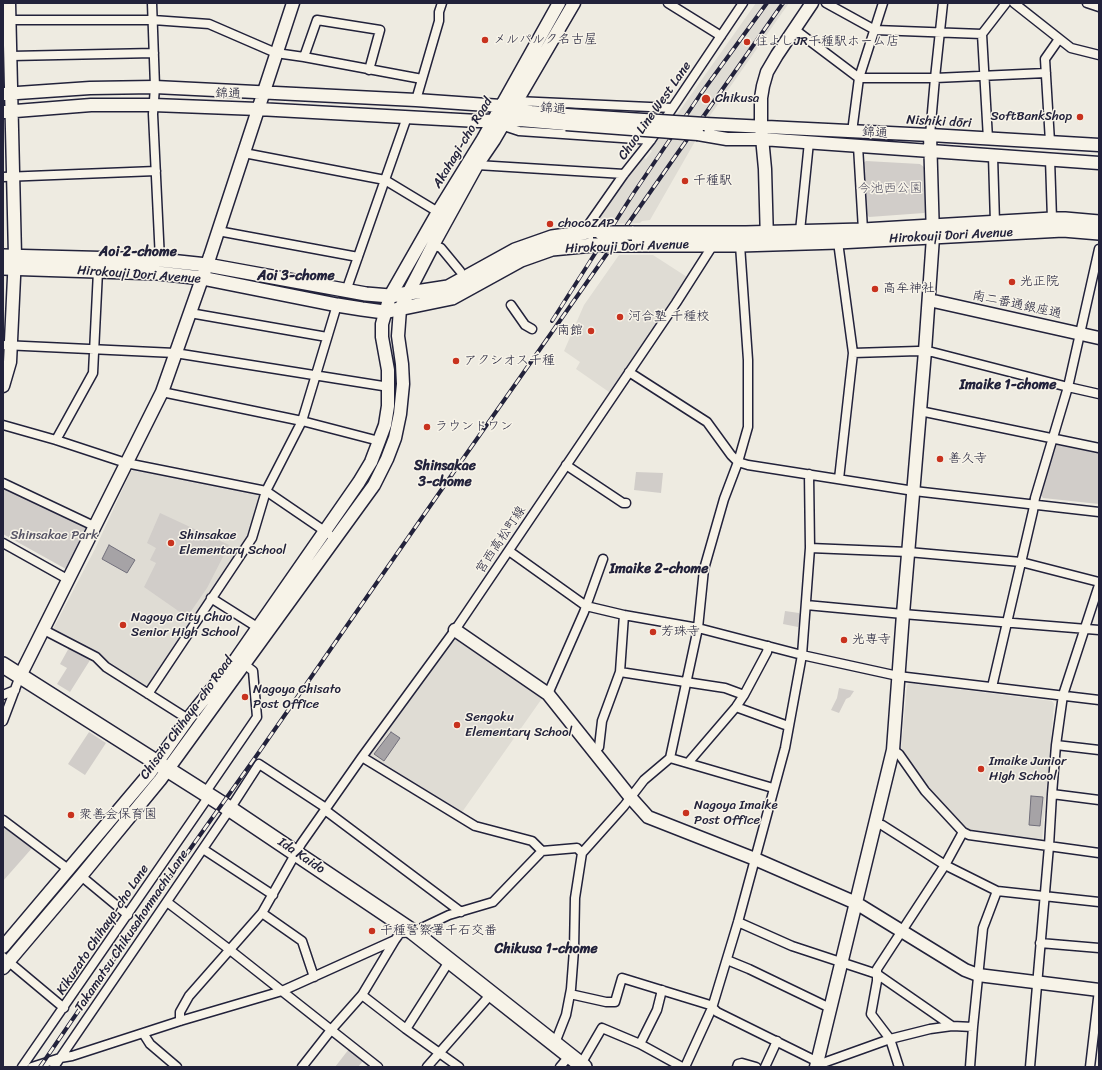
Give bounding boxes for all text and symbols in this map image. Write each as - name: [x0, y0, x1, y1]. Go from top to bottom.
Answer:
- place label: メルパルク名古屋: [493, 32, 597, 48]
- place label: 住よしJR千種駅ホーム店: [755, 34, 899, 50]
- marker: メルパルク名古屋: [480, 35, 490, 45]
- marker: 住よしJR千種駅ホーム店: [742, 37, 752, 47]
- street label: Chuo Line West Lane: [615, 59, 695, 163]
- street label: 錦通: [215, 86, 241, 102]
- place label: Chikusa: [715, 91, 759, 107]
- marker: Chikusa: [700, 93, 712, 105]
- street label: Akahagi-cho Road: [430, 95, 496, 191]
- street label: 錦通: [539, 100, 567, 118]
- place label: SoftBankShop: [990, 109, 1072, 125]
- marker: SoftBankShop: [1075, 112, 1085, 122]
- street label: Nishiki dōri: [906, 113, 972, 131]
- street label: 錦通: [861, 124, 889, 142]
- place label: 千種駅: [693, 173, 732, 189]
- marker: 千種駅: [680, 176, 690, 186]
- park label: 今池西公園: [858, 181, 922, 197]
- place label: chocoZAP: [558, 216, 614, 232]
- marker: chocoZAP: [545, 219, 555, 229]
- street label: Hirokouji Dori Avenue: [889, 225, 1013, 247]
- street label: Hirokouji Dori Avenue: [565, 237, 689, 257]
- district label: Aoi 2-chome: [99, 244, 177, 260]
- street label: Hirokouji Dori Avenue: [77, 263, 201, 287]
- district label: Aoi 3-chome: [257, 268, 335, 284]
- place label: 光正院: [1020, 274, 1059, 290]
- marker: 光正院: [1007, 277, 1017, 287]
- place label: 高牟神社: [883, 281, 935, 297]
- marker: 高牟神社: [870, 284, 880, 294]
- street label: 南二番通銀座通: [971, 288, 1063, 322]
- place label: 河合塾 千種校: [628, 309, 709, 325]
- marker: 河合塾 千種校: [615, 312, 625, 322]
- place label: 南館: [557, 323, 583, 339]
- marker: 南館: [586, 326, 596, 336]
- place label: アクシオス千種: [464, 353, 555, 369]
- marker: アクシオス千種: [451, 356, 461, 366]
- district label: Imaike 1-chome: [960, 377, 1056, 393]
- place label: ラウンドワン: [435, 419, 513, 435]
- marker: ラウンドワン: [422, 422, 432, 432]
- place label: 善久寺: [948, 451, 987, 467]
- marker: 善久寺: [935, 454, 945, 464]
- district label: Shinsakae 3-chome: [414, 458, 476, 490]
- street label: 宮西高松町線: [473, 503, 529, 577]
- park label: Shinsakae Park: [10, 528, 98, 544]
- place label: Shinsakae Elementary School: [179, 528, 286, 559]
- marker: Shinsakae Elementary School: [166, 538, 176, 548]
- district label: Imaike 2-chome: [610, 561, 708, 577]
- place label: Nagoya City Chuo Senior High School: [131, 610, 240, 641]
- marker: Nagoya City Chuo Senior High School: [118, 620, 128, 630]
- place label: 芳珠寺: [661, 624, 700, 640]
- marker: 芳珠寺: [648, 627, 658, 637]
- place label: 光専寺: [852, 632, 891, 648]
- marker: 光専寺: [839, 635, 849, 645]
- street label: Chisato Chihaya-cho Road: [137, 653, 237, 783]
- place label: Nagoya Chisato Post Office: [253, 682, 341, 713]
- marker: Nagoya Chisato Post Office: [240, 692, 250, 702]
- place label: Sengoku Elementary School: [465, 710, 572, 741]
- marker: Sengoku Elementary School: [452, 720, 462, 730]
- place label: Imaike Junior High School: [989, 754, 1066, 785]
- marker: Imaike Junior High School: [976, 764, 986, 774]
- place label: Nagoya Imaike Post Office: [694, 798, 778, 829]
- place label: 衆善会保育園: [79, 807, 157, 823]
- marker: Nagoya Imaike Post Office: [681, 808, 691, 818]
- marker: 衆善会保育園: [66, 810, 76, 820]
- street label: Ida Kaido: [275, 835, 327, 877]
- street label: Takamatsu Chikusahonmachi Lane: [72, 847, 192, 1015]
- street label: Kikuzato Chihaya-cho Lane: [54, 862, 152, 998]
- place label: 千種警察署千石交番: [380, 923, 497, 939]
- marker: 千種警察署千石交番: [367, 926, 377, 936]
- district label: Chikusa 1-chome: [494, 941, 598, 957]

